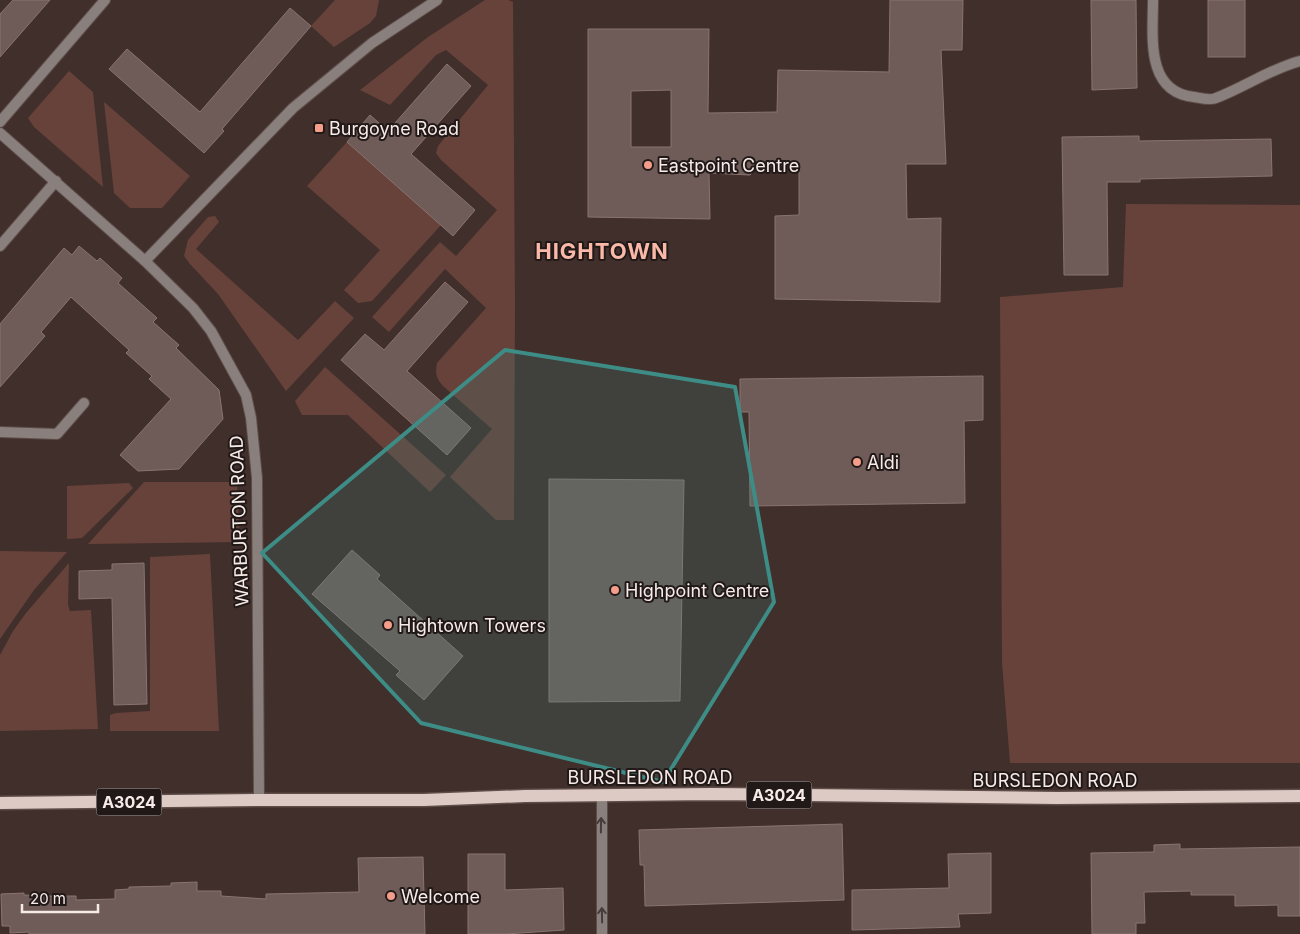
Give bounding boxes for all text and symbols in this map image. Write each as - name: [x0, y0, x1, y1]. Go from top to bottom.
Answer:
- place label: Burgoyne Road: [329, 118, 459, 139]
- marker: Burgoyne Road: [313, 122, 325, 134]
- place label: Eastpoint Centre: [658, 155, 799, 176]
- marker: Eastpoint Centre: [642, 159, 654, 171]
- district label: HIGHTOWN: [535, 238, 669, 264]
- street label: WARBURTON ROAD: [226, 435, 252, 607]
- place label: Aldi: [867, 452, 899, 473]
- marker: Aldi: [851, 456, 863, 468]
- place label: Highpoint Centre: [625, 580, 769, 601]
- marker: Highpoint Centre: [609, 584, 621, 596]
- place label: Hightown Towers: [398, 615, 546, 636]
- marker: Hightown Towers: [382, 619, 394, 631]
- street label: BURSLEDON ROAD: [568, 767, 732, 788]
- street label: BURSLEDON ROAD: [973, 770, 1137, 791]
- road number: A3024: [746, 782, 812, 808]
- road number: A3024: [96, 789, 162, 816]
- one-way arrow: [596, 817, 606, 833]
- scale bar: [22, 882, 99, 914]
- place label: Welcome: [401, 886, 480, 907]
- text: 20 m: [30, 889, 66, 908]
- marker: Welcome: [385, 890, 397, 902]
- one-way arrow: [597, 908, 607, 924]

